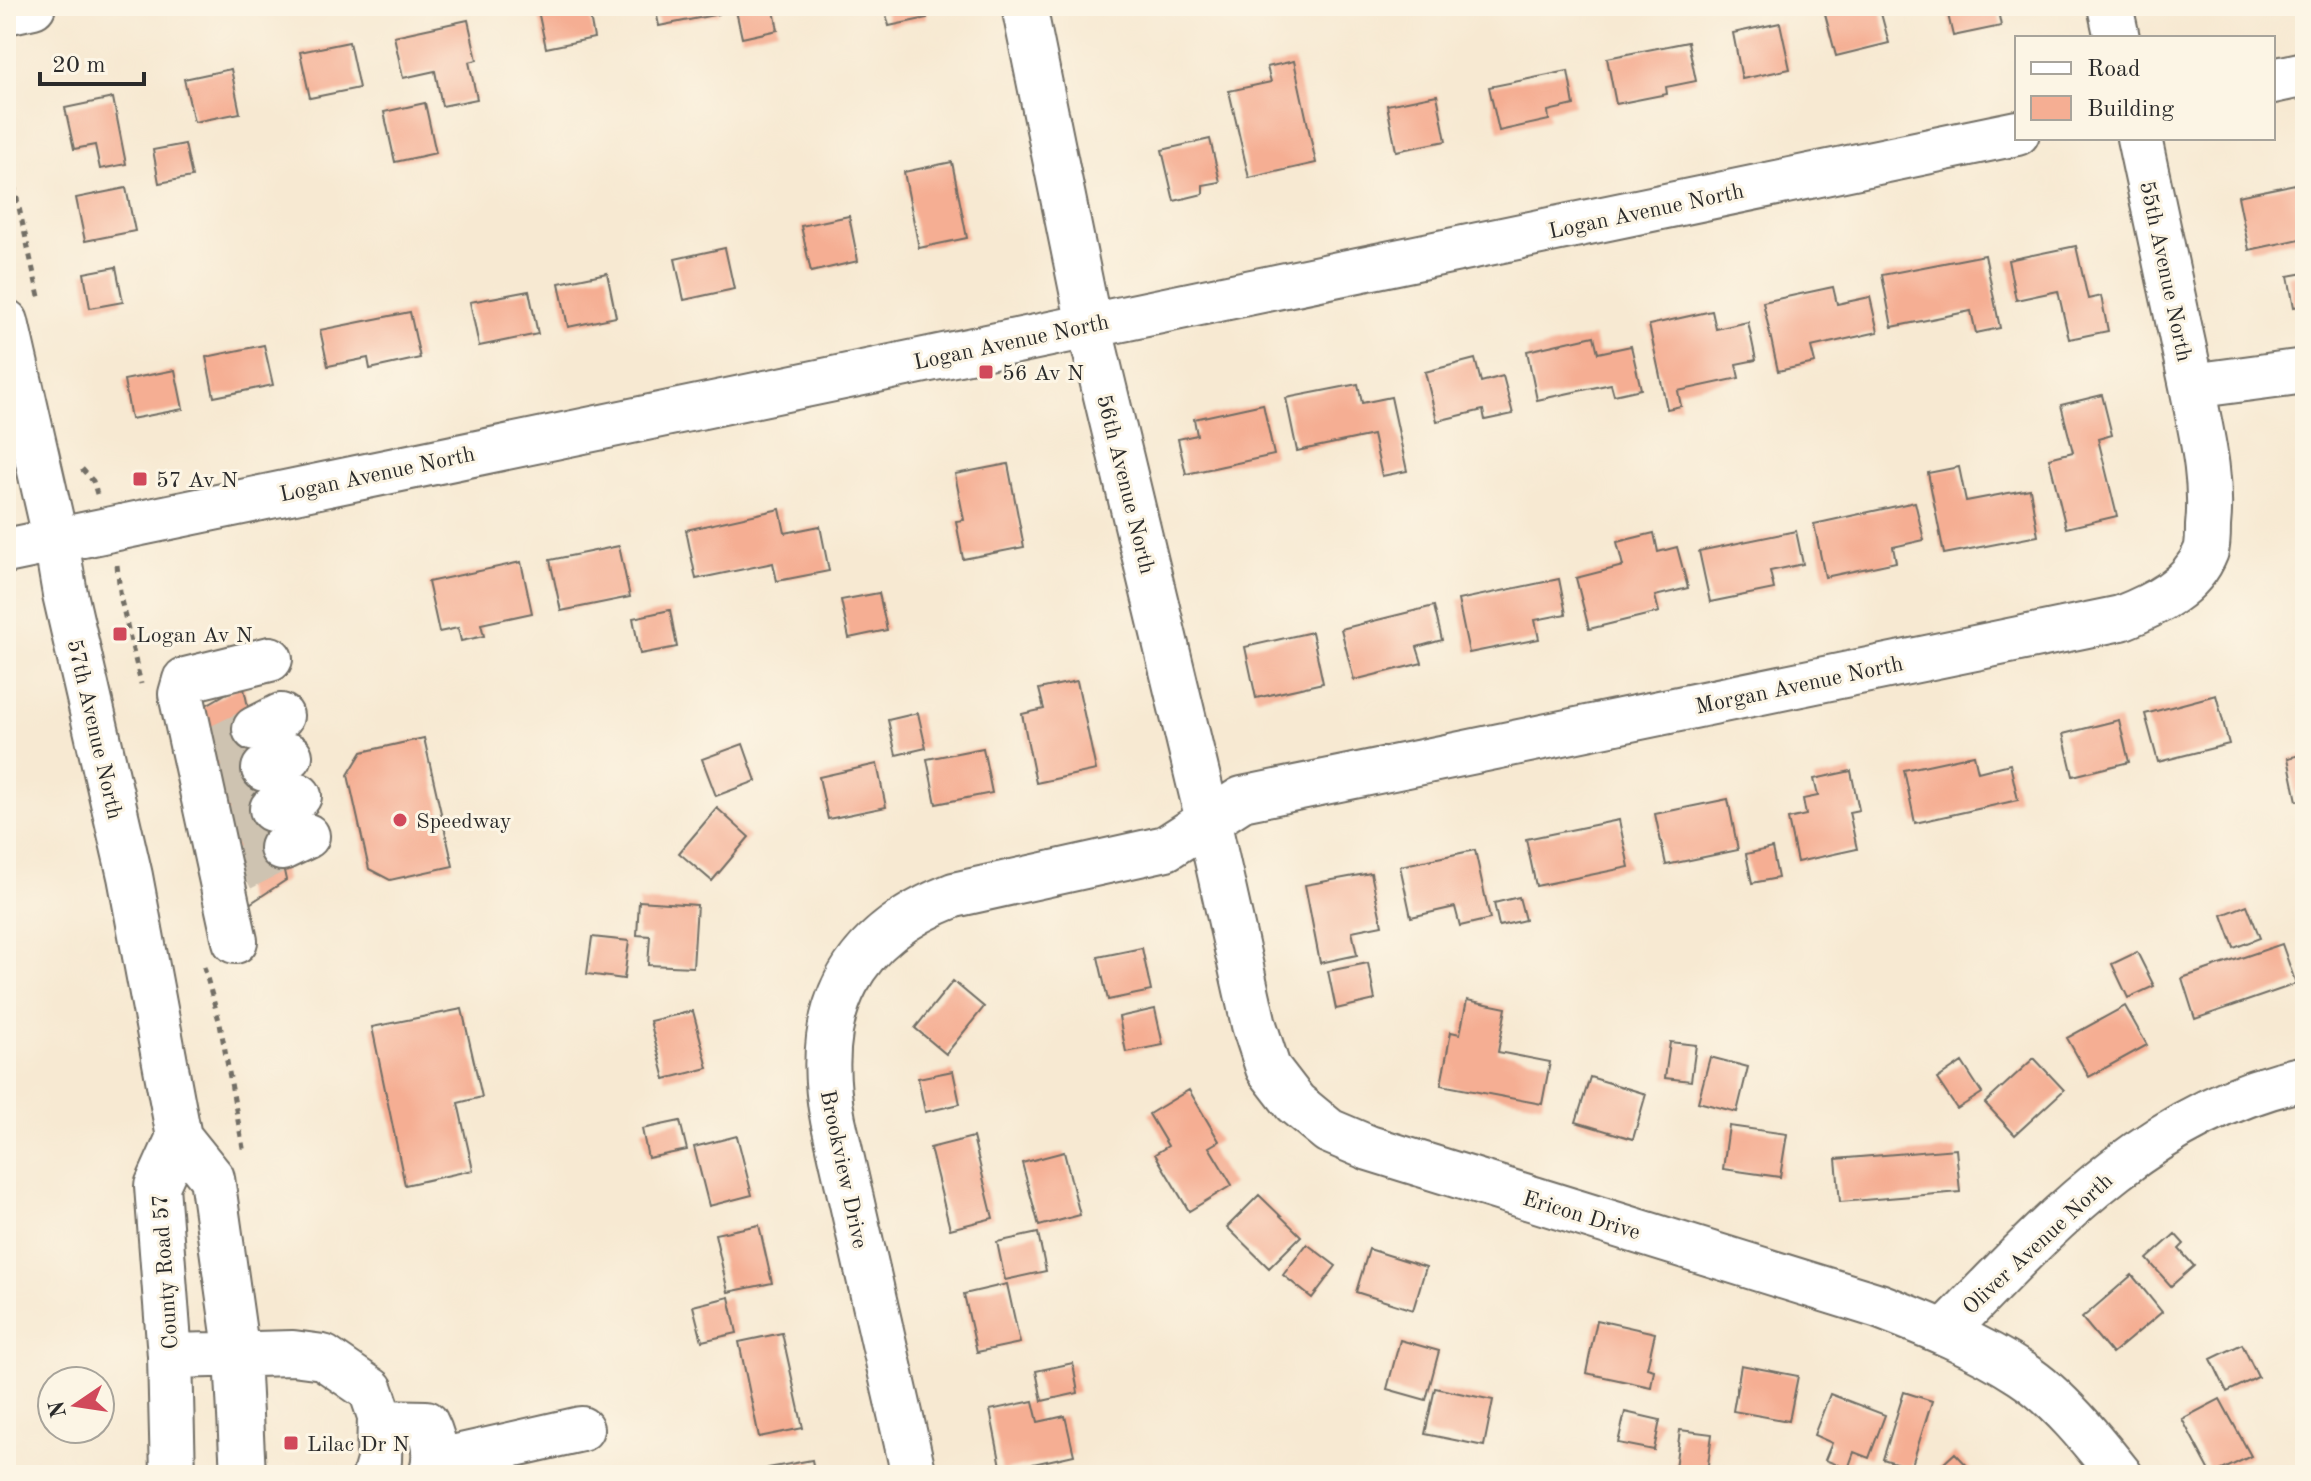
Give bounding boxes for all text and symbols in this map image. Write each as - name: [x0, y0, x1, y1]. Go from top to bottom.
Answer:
- scale bar: [40, 36, 144, 86]
- legend: [2015, 36, 2275, 140]
- text: 20 m: [52, 54, 106, 78]
- text: Road: [2087, 58, 2140, 82]
- text: Building: [2087, 98, 2174, 122]
- street label: 55th Avenue North: [2135, 179, 2195, 364]
- street label: Logan Avenue North: [1547, 181, 1746, 243]
- street label: Logan Avenue North: [912, 312, 1111, 374]
- marker: 56 Av N: [977, 363, 995, 381]
- place label: 56 Av N: [1002, 363, 1084, 385]
- street label: 56th Avenue North: [1092, 393, 1158, 576]
- street label: Logan Avenue North: [278, 444, 477, 506]
- marker: 57 Av N: [131, 470, 149, 488]
- place label: 57 Av N: [156, 470, 238, 492]
- marker: Logan Av N: [111, 625, 129, 643]
- place label: Logan Av N: [136, 625, 253, 647]
- street label: 57th Avenue North: [63, 637, 125, 822]
- street label: Morgan Avenue North: [1694, 653, 1905, 719]
- marker: Speedway: [391, 811, 409, 829]
- place label: Speedway: [416, 811, 512, 833]
- street label: Brookview Drive: [816, 1088, 871, 1251]
- street label: Oliver Avenue North: [1959, 1170, 2117, 1319]
- street label: Ericon Drive: [1520, 1188, 1643, 1244]
- street label: County Road 57: [150, 1194, 182, 1350]
- north arrow: [36, 1365, 116, 1445]
- text: N: [46, 1398, 71, 1420]
- marker: Lilac Dr N: [282, 1434, 300, 1452]
- place label: Lilac Dr N: [307, 1434, 410, 1456]

